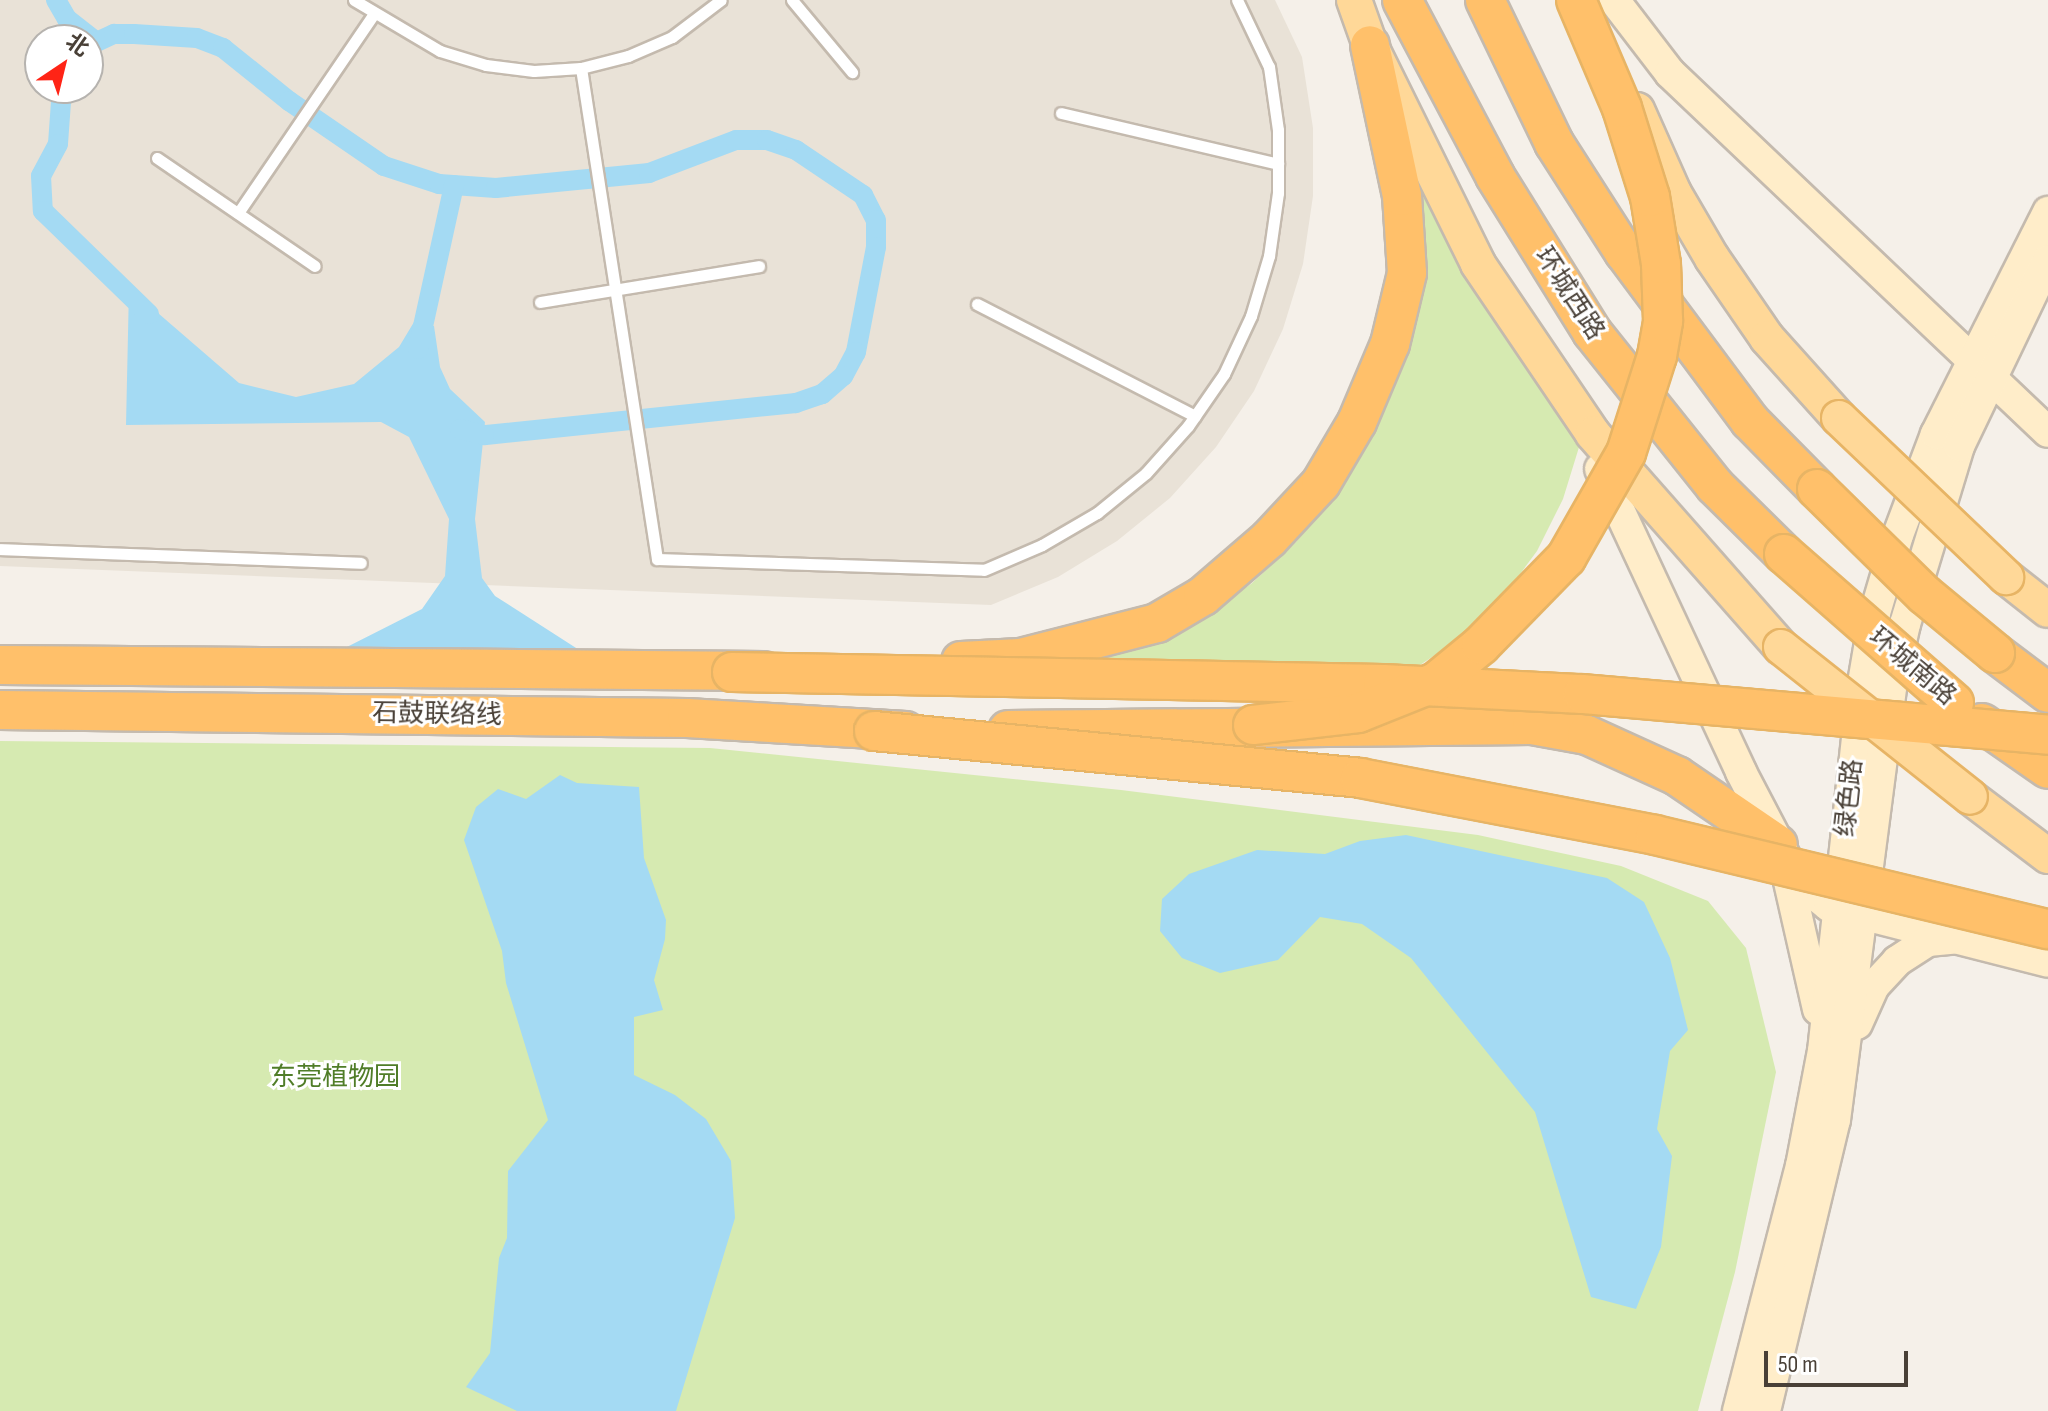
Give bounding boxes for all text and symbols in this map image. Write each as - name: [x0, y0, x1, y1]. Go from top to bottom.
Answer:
- north arrow: [24, 24, 104, 104]
- text: 北: [60, 28, 94, 63]
- street label: 环城西路: [1528, 242, 1610, 346]
- street label: 环城南路: [1862, 622, 1962, 712]
- street label: 石鼓联络线: [372, 698, 502, 732]
- street label: 绿色路: [1830, 758, 1870, 838]
- park label: 东莞植物园: [270, 1062, 400, 1094]
- scale bar: [1768, 1335, 1912, 1385]
- text: 50 m: [1778, 1350, 1818, 1379]

